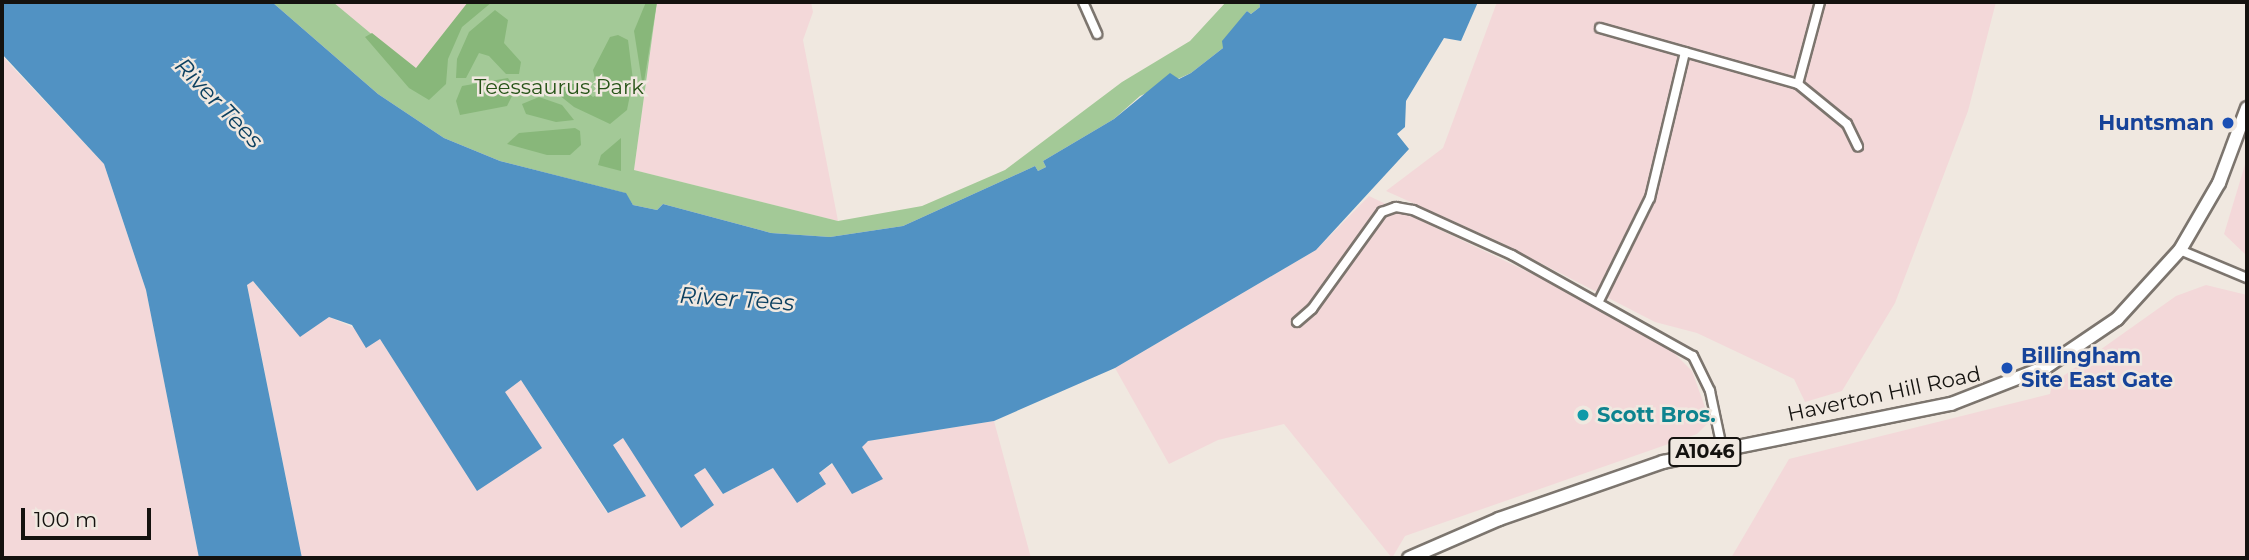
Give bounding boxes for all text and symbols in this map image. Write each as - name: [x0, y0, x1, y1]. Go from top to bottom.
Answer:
- water label: River Tees: [169, 52, 269, 154]
- park label: Teessaurus Park: [474, 74, 644, 100]
- place label: Huntsman: [2098, 110, 2214, 136]
- marker: Huntsman: [2220, 115, 2236, 131]
- water label: River Tees: [679, 281, 795, 317]
- place label: Billingham Site East Gate: [2021, 343, 2173, 393]
- marker: Billingham Site East Gate: [1999, 360, 2015, 376]
- street label: Haverton Hill Road: [1785, 361, 1983, 427]
- place label: Scott Bros.: [1597, 402, 1716, 428]
- marker: Scott Bros.: [1575, 407, 1591, 423]
- road number: A1046: [1668, 436, 1742, 467]
- scale bar: [24, 494, 154, 538]
- text: 100 m: [34, 507, 97, 532]

